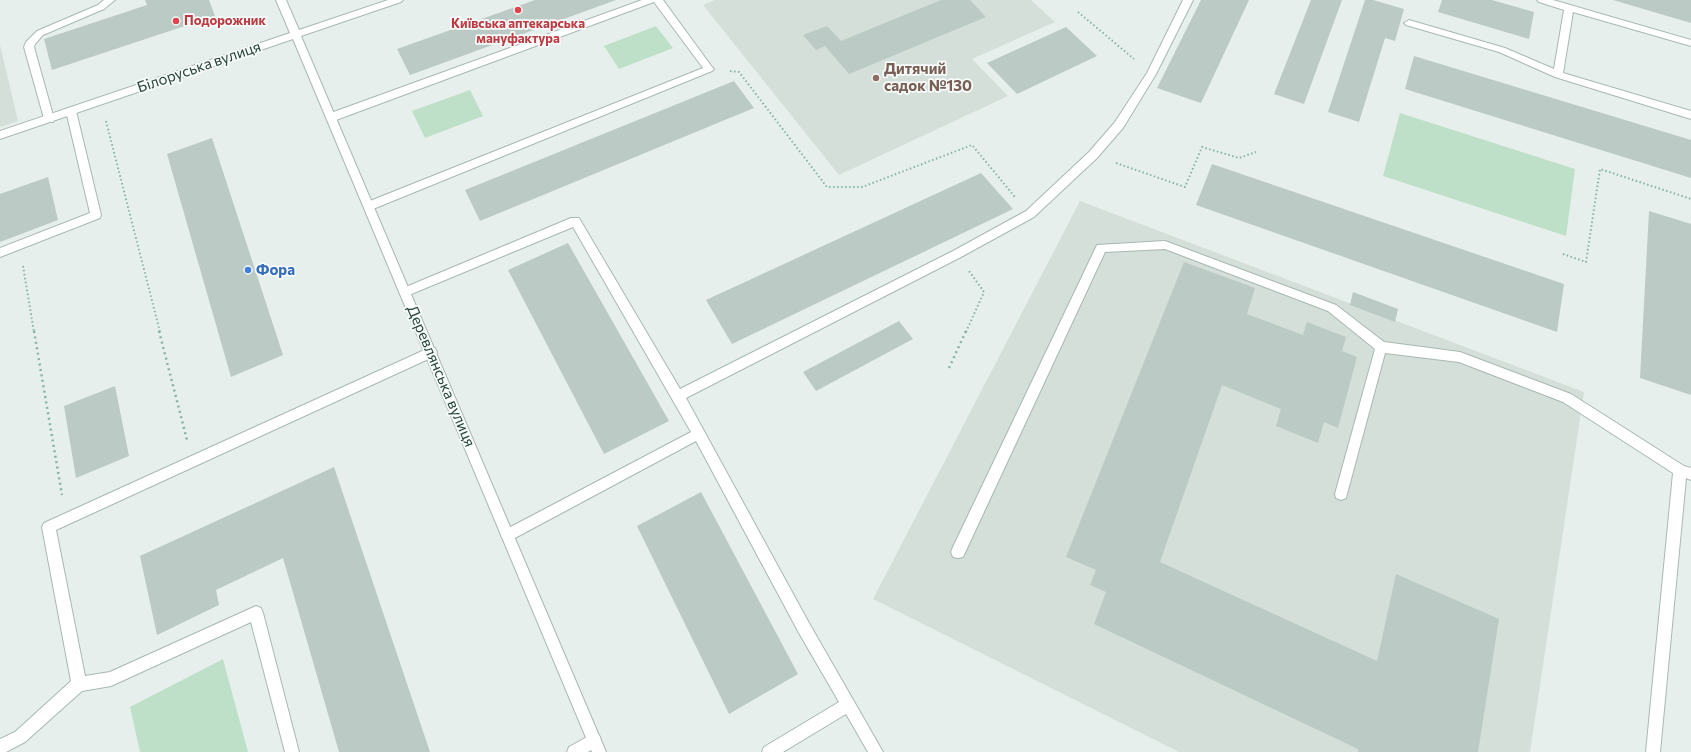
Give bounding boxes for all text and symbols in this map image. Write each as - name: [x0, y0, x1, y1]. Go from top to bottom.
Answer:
- marker: Київська аптекарська мануфактура: [513, 5, 523, 15]
- place label: Подорожник: [184, 13, 266, 29]
- marker: Подорожник: [171, 16, 181, 26]
- place label: Київська аптекарська мануфактура: [451, 16, 585, 47]
- street label: Білоруська вулиця: [135, 37, 263, 97]
- place label: Дитячий садок №130: [884, 60, 972, 95]
- marker: Дитячий садок №130: [871, 73, 881, 83]
- place label: Фора: [256, 261, 295, 279]
- marker: Фора: [243, 265, 253, 275]
- street label: Деревлянська вулиця: [403, 302, 479, 450]

